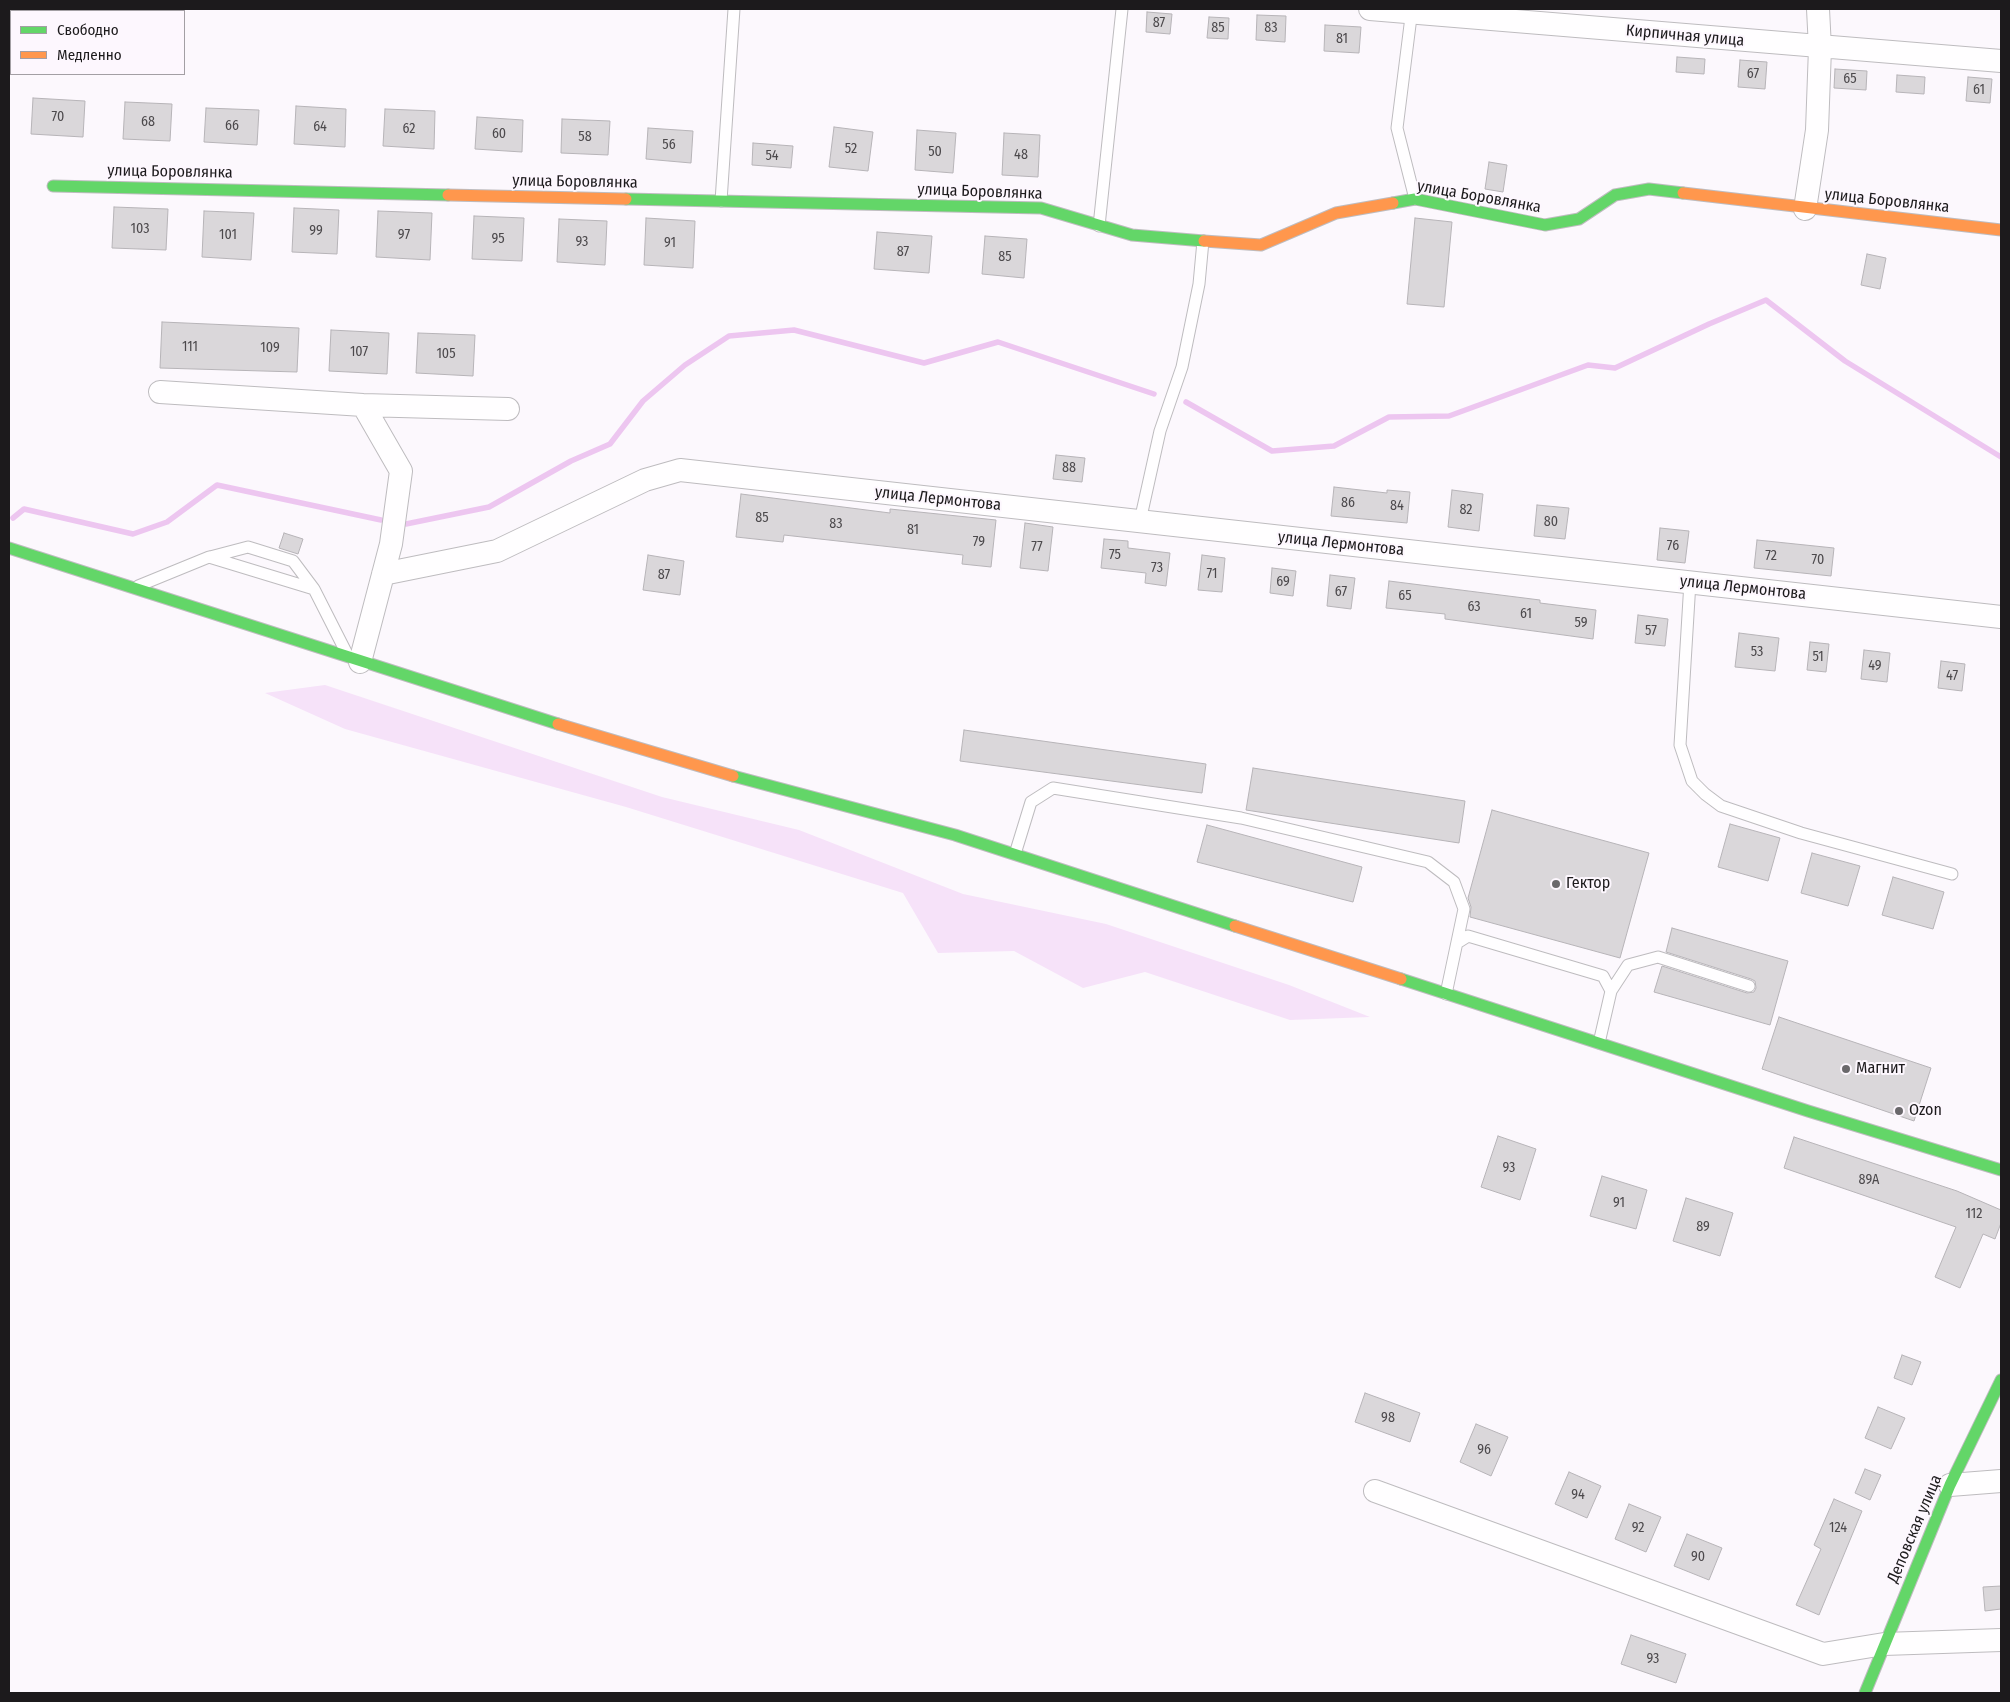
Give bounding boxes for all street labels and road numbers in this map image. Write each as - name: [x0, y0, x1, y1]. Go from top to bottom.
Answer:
- street label: Кирпичная улица: [1625, 21, 1745, 51]
- street label: улица Боровлянка: [107, 161, 233, 183]
- street label: улица Боровлянка: [512, 171, 638, 193]
- street label: улица Боровлянка: [1416, 177, 1542, 217]
- street label: улица Боровлянка: [917, 180, 1043, 204]
- street label: улица Боровлянка: [1824, 185, 1950, 217]
- street label: улица Лермонтова: [874, 483, 1002, 515]
- street label: улица Лермонтова: [1277, 528, 1405, 560]
- street label: улица Лермонтова: [1679, 572, 1807, 604]
- street label: Деповская улица: [1884, 1472, 1946, 1586]

